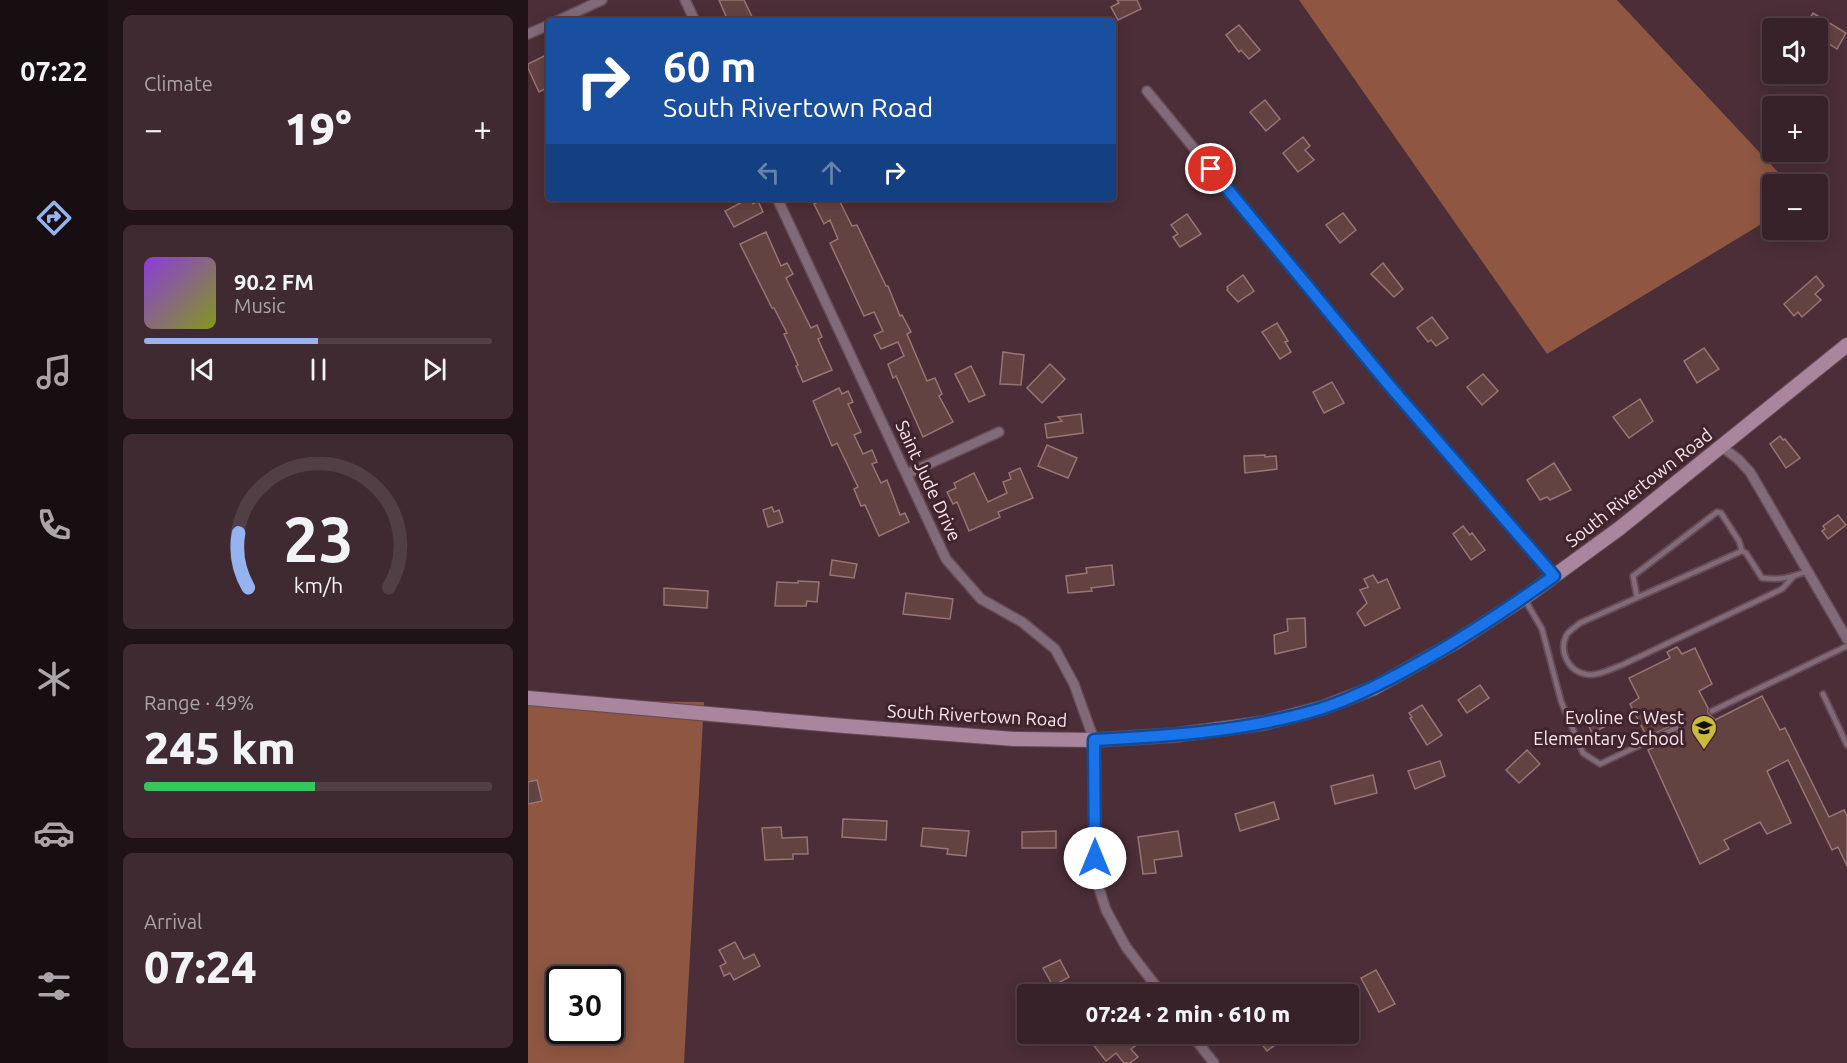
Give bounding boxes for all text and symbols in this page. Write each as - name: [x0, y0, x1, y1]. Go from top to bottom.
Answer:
- map controls: [1762, 18, 1828, 240]
- button: sound: [1762, 18, 1828, 84]
- icon: right: [564, 42, 642, 120]
- text: 60 m: [663, 43, 757, 90]
- text: 07:22: [20, 56, 88, 86]
- text: Climate: [144, 72, 213, 95]
- text: South Rivertown Road: [663, 92, 933, 122]
- button: +: [1762, 96, 1828, 162]
- text: 19°: [284, 103, 352, 154]
- text: −: [144, 110, 163, 147]
- text: +: [473, 110, 492, 147]
- pin: [1185, 143, 1236, 194]
- icon: arrive: [1194, 152, 1227, 185]
- icon: left: [752, 156, 785, 189]
- icon: ahead: [815, 156, 848, 189]
- icon: right: [878, 156, 911, 189]
- button: −: [1762, 174, 1828, 240]
- icon: directions: [33, 197, 75, 239]
- text: 90.2 FM: [234, 269, 314, 294]
- text: Music: [234, 294, 286, 317]
- icon: music: [33, 351, 75, 393]
- icon: previous: [186, 353, 219, 386]
- icon: pause: [302, 353, 335, 386]
- icon: next: [418, 353, 451, 386]
- street label: Saint Jude Drive: [892, 417, 966, 544]
- street label: South Rivertown Road: [1561, 424, 1716, 551]
- icon: phone: [33, 504, 75, 546]
- text: 23: [283, 505, 353, 575]
- text: km/h: [293, 574, 343, 598]
- icon: climate: [33, 658, 75, 700]
- text: Range · 49%: [144, 691, 254, 714]
- street label: South Rivertown Road: [887, 700, 1068, 730]
- place label: Evoline C West Elementary School: [1533, 707, 1684, 748]
- school or university icon: Evoline C West Elementary School: [1689, 713, 1719, 751]
- text: 245 km: [144, 722, 296, 773]
- icon: car: [33, 812, 75, 854]
- position arrow: [1063, 826, 1127, 890]
- text: Arrival: [144, 910, 202, 933]
- text: 07:24: [144, 941, 257, 992]
- icon: filters: [33, 965, 75, 1007]
- speed limit sign: 30: [546, 966, 624, 1044]
- text: 07:24 · 2 min · 610 m: [1086, 1001, 1290, 1026]

